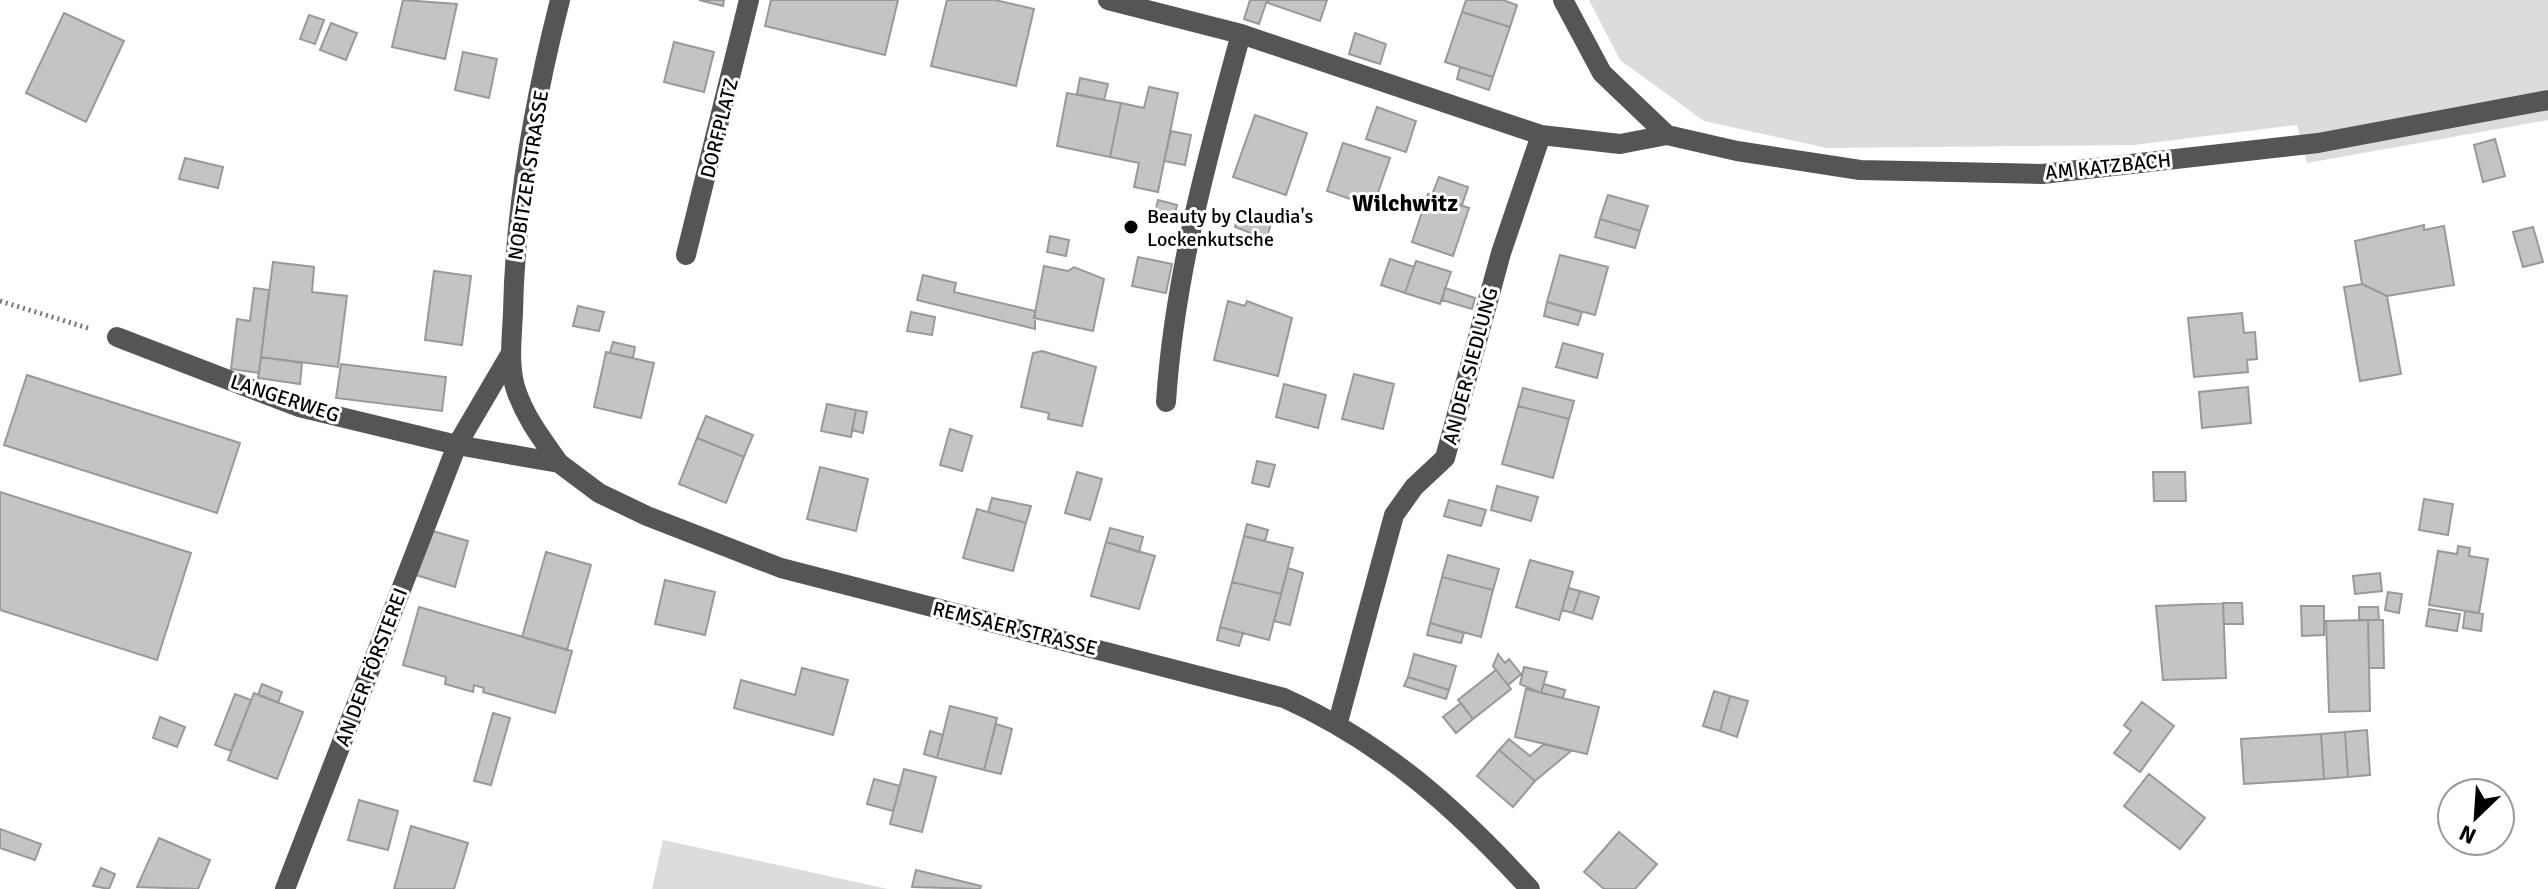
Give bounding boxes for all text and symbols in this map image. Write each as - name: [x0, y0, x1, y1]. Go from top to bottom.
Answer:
- street label: DORFPLATZ: [695, 75, 744, 181]
- street label: NOBITZER STRASSE: [503, 88, 554, 262]
- street label: AM KATZBACH: [2044, 147, 2172, 186]
- district label: Wilchwitz: [1352, 188, 1458, 218]
- place label: Beauty by Claudia's Lockenkutsche: [1147, 204, 1314, 252]
- marker: Beauty by Claudia's Lockenkutsche: [1122, 218, 1140, 236]
- street label: AN DER SIEDLUNG: [1437, 285, 1504, 448]
- street label: LANGERWEG: [227, 369, 342, 428]
- street label: AN DER FÖRSTEREI: [330, 585, 413, 750]
- street label: REMSAER STRASSE: [930, 596, 1100, 661]
- north arrow: [2436, 777, 2516, 857]
- text: N: [2455, 819, 2480, 850]

